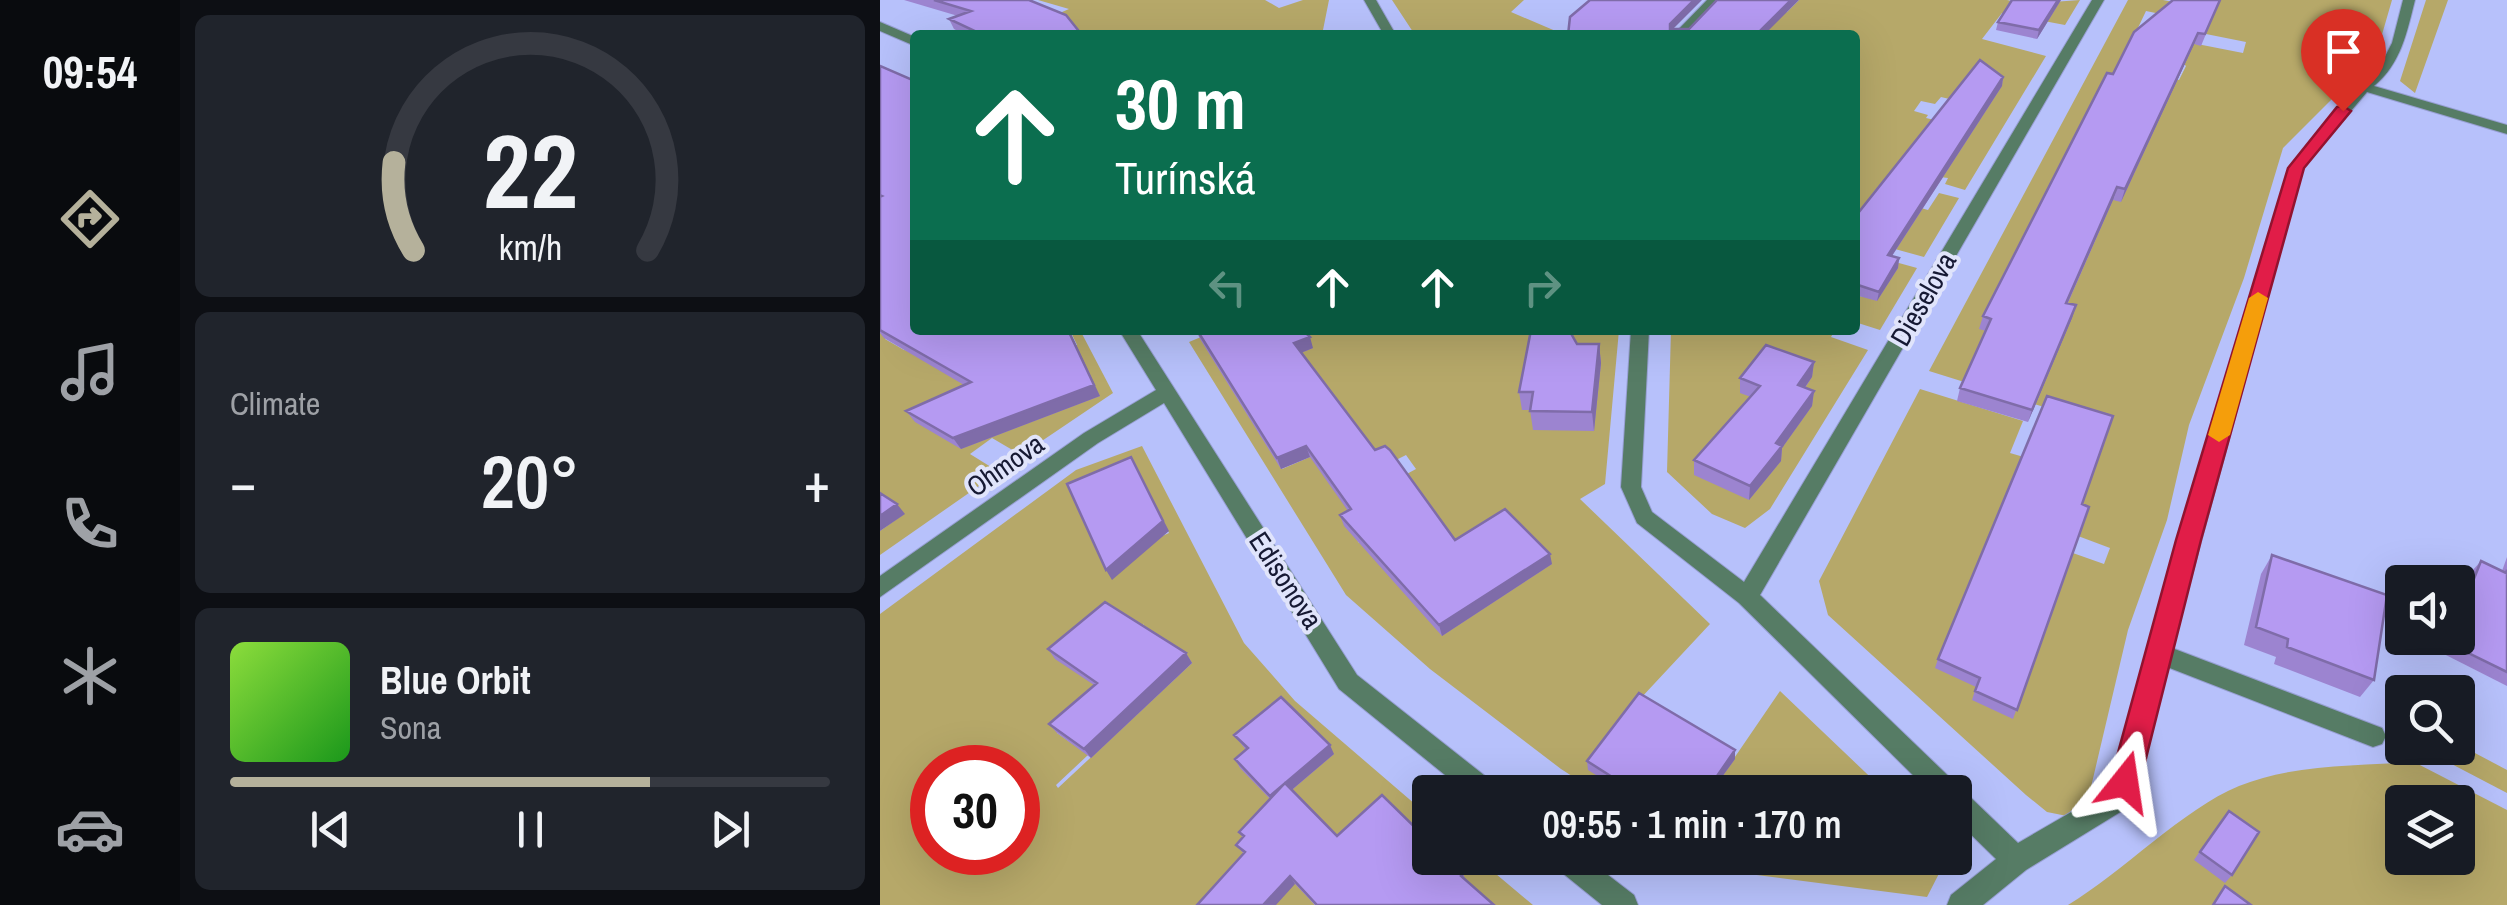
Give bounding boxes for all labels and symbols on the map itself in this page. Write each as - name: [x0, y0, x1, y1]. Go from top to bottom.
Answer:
- pin: [2301, 9, 2386, 112]
- street label: Dieselova: [1881, 245, 1965, 353]
- street label: Ohmova: [959, 424, 1052, 505]
- street label: Edisonova: [1241, 524, 1332, 636]
- position arrow: [2073, 730, 2177, 834]
- speed limit sign: 30: [910, 745, 1040, 875]

